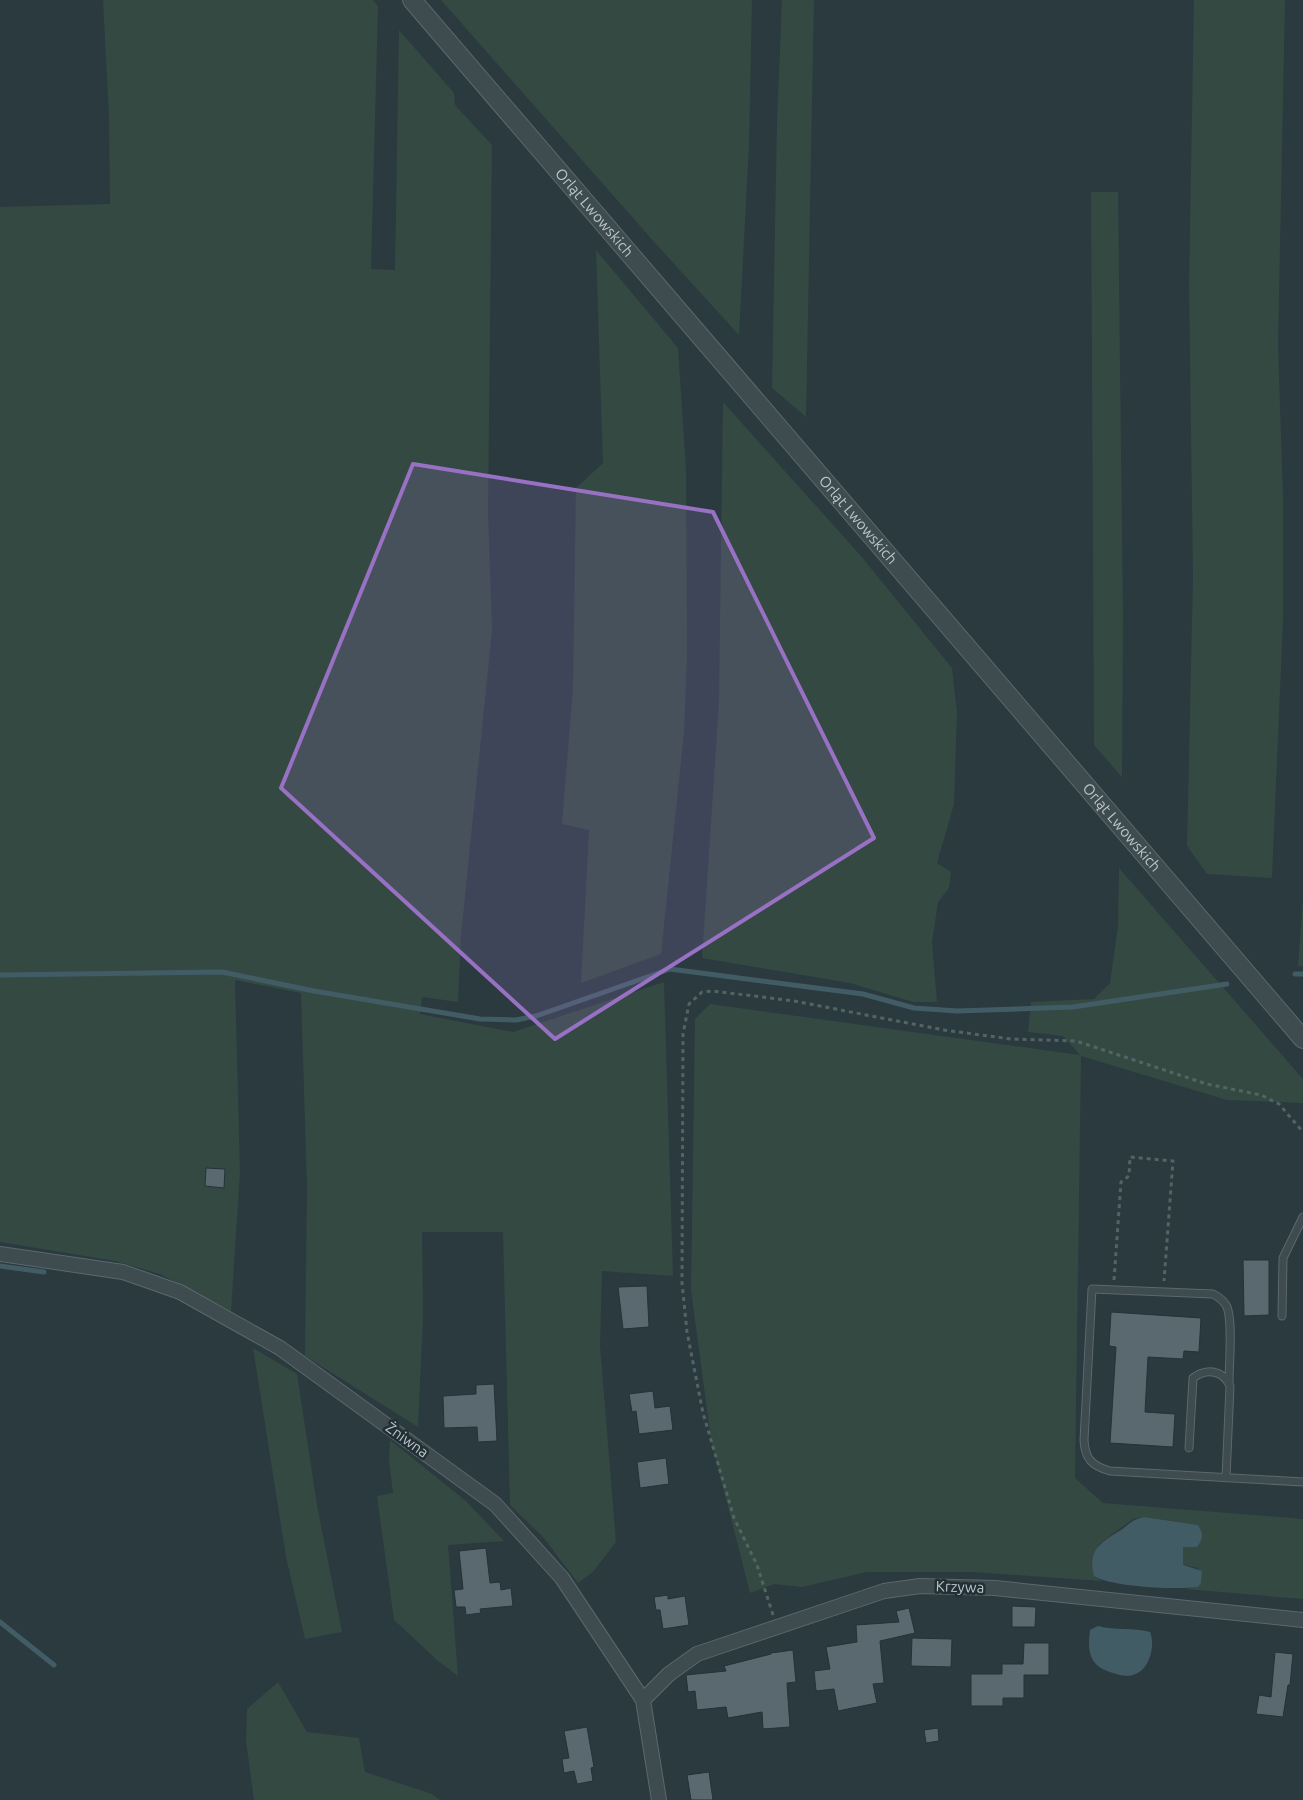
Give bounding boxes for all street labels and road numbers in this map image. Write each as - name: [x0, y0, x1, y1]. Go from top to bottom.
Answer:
- street label: Orląt Lwowskich: [552, 165, 637, 260]
- street label: Orląt Lwowskich: [816, 472, 901, 567]
- street label: Orląt Lwowskich: [1079, 779, 1165, 875]
- street label: Żniwna: [383, 1418, 432, 1461]
- street label: Krzywa: [935, 1577, 985, 1596]

